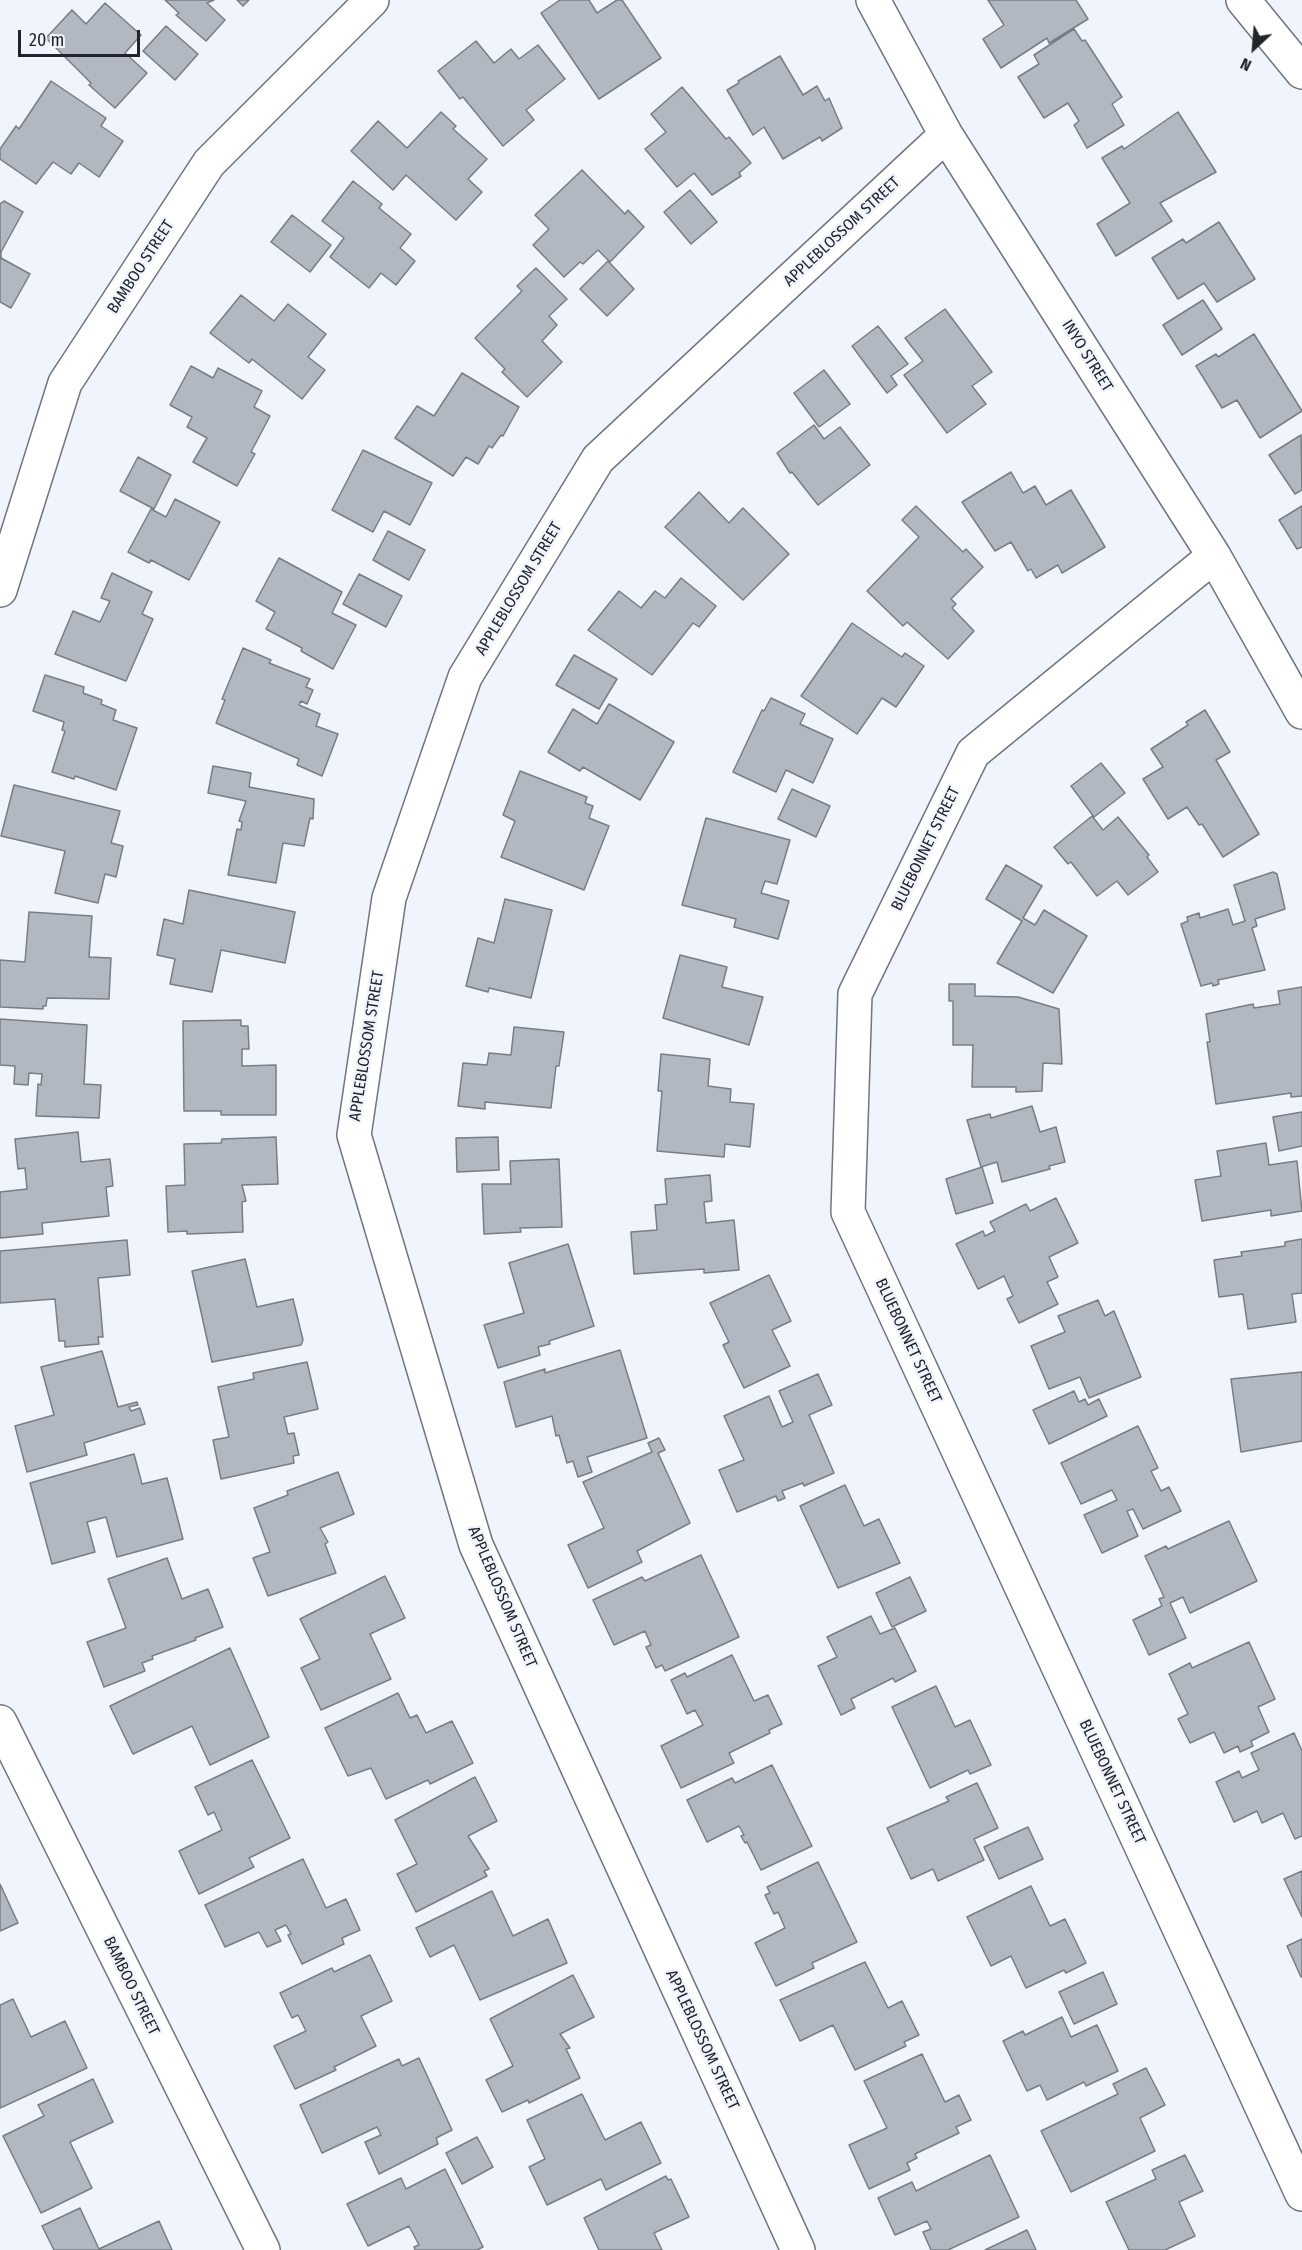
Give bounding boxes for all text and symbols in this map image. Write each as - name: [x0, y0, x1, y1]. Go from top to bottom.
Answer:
- scale bar: [21, 18, 142, 56]
- north arrow: [1224, 18, 1284, 78]
- text: 20 m: [29, 29, 64, 51]
- text: N: [1237, 54, 1254, 75]
- street label: APPLEBLOSSOM STREET: [780, 173, 904, 291]
- street label: BAMBOO STREET: [104, 217, 178, 317]
- street label: INYO STREET: [1057, 316, 1117, 396]
- street label: APPLEBLOSSOM STREET: [472, 519, 566, 659]
- street label: BLUEBONNET STREET: [888, 784, 964, 914]
- street label: APPLEBLOSSOM STREET: [346, 970, 388, 1122]
- street label: BLUEBONNET STREET: [871, 1276, 945, 1406]
- street label: APPLEBLOSSOM STREET: [464, 1523, 540, 1671]
- street label: BLUEBONNET STREET: [1075, 1717, 1149, 1847]
- street label: BAMBOO STREET: [99, 1934, 163, 2038]
- street label: APPLEBLOSSOM STREET: [661, 1967, 743, 2113]

